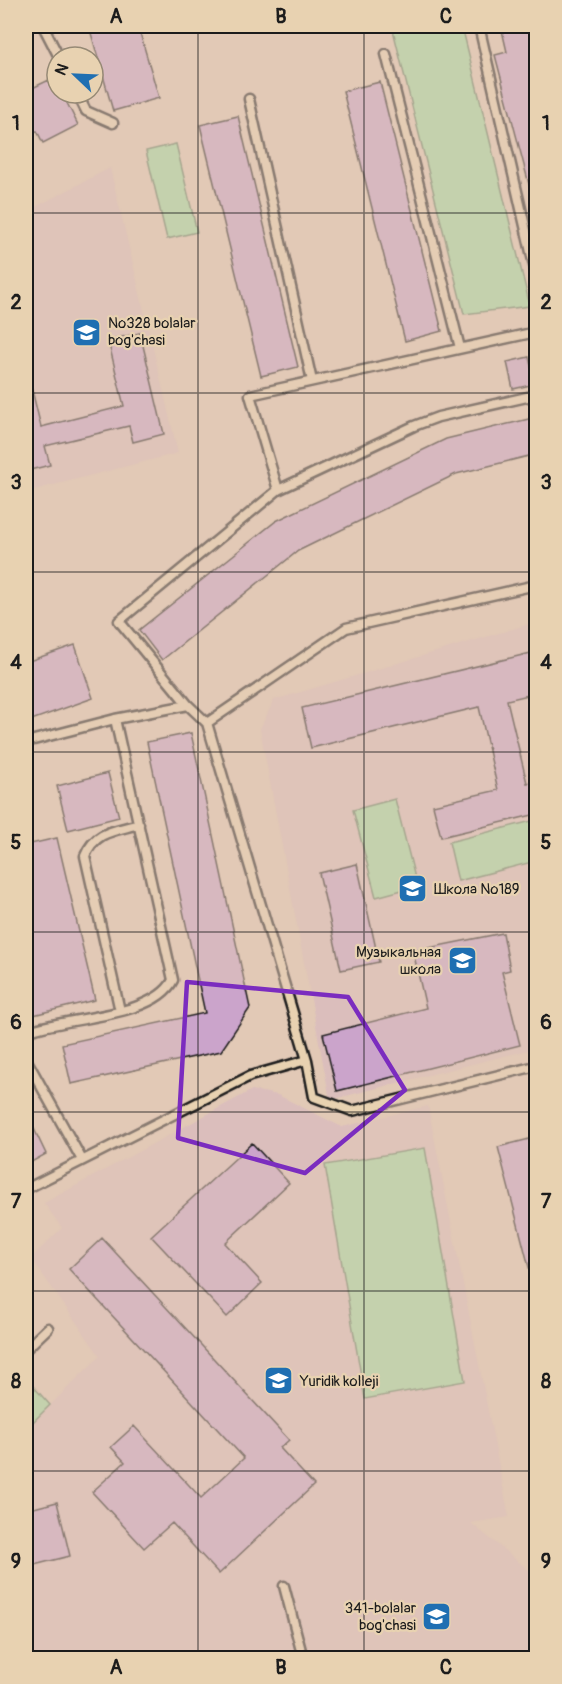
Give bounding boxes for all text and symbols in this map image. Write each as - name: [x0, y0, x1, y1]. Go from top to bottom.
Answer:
- text: A: [110, 4, 123, 29]
- text: B: [275, 4, 287, 29]
- text: C: [440, 4, 452, 29]
- north arrow: [45, 45, 105, 105]
- text: N: [51, 60, 74, 78]
- text: 1: [12, 111, 20, 136]
- text: 1: [542, 111, 550, 136]
- text: 2: [10, 290, 22, 315]
- text: 2: [540, 290, 552, 315]
- place label: №328 bolalar bog'chasi: [108, 314, 196, 350]
- school or university icon: №328 bolalar bog'chasi: [71, 316, 103, 348]
- text: 3: [10, 470, 22, 495]
- text: 3: [540, 470, 552, 495]
- text: 4: [10, 650, 22, 675]
- text: 4: [540, 650, 552, 675]
- text: 5: [11, 830, 22, 855]
- text: 5: [541, 830, 552, 855]
- school or university icon: Школа №189: [397, 873, 429, 905]
- place label: Школа №189: [434, 880, 520, 899]
- place label: Музыкальная школа: [356, 943, 441, 979]
- school or university icon: Музыкальная школа: [446, 945, 478, 977]
- text: 6: [10, 1010, 22, 1035]
- text: 6: [540, 1010, 552, 1035]
- text: 7: [11, 1189, 22, 1214]
- text: 7: [541, 1189, 552, 1214]
- school or university icon: Yuridik kolleji: [263, 1365, 295, 1397]
- text: 8: [11, 1369, 21, 1394]
- text: 8: [541, 1369, 551, 1394]
- place label: Yuridik kolleji: [299, 1372, 379, 1391]
- text: 9: [11, 1549, 21, 1574]
- text: 9: [541, 1549, 551, 1574]
- place label: 341-bolalar bog'chasi: [345, 1599, 417, 1635]
- school or university icon: 341-bolalar bog'chasi: [421, 1601, 453, 1633]
- text: A: [110, 1655, 123, 1680]
- text: B: [275, 1655, 287, 1680]
- text: C: [440, 1655, 452, 1680]

